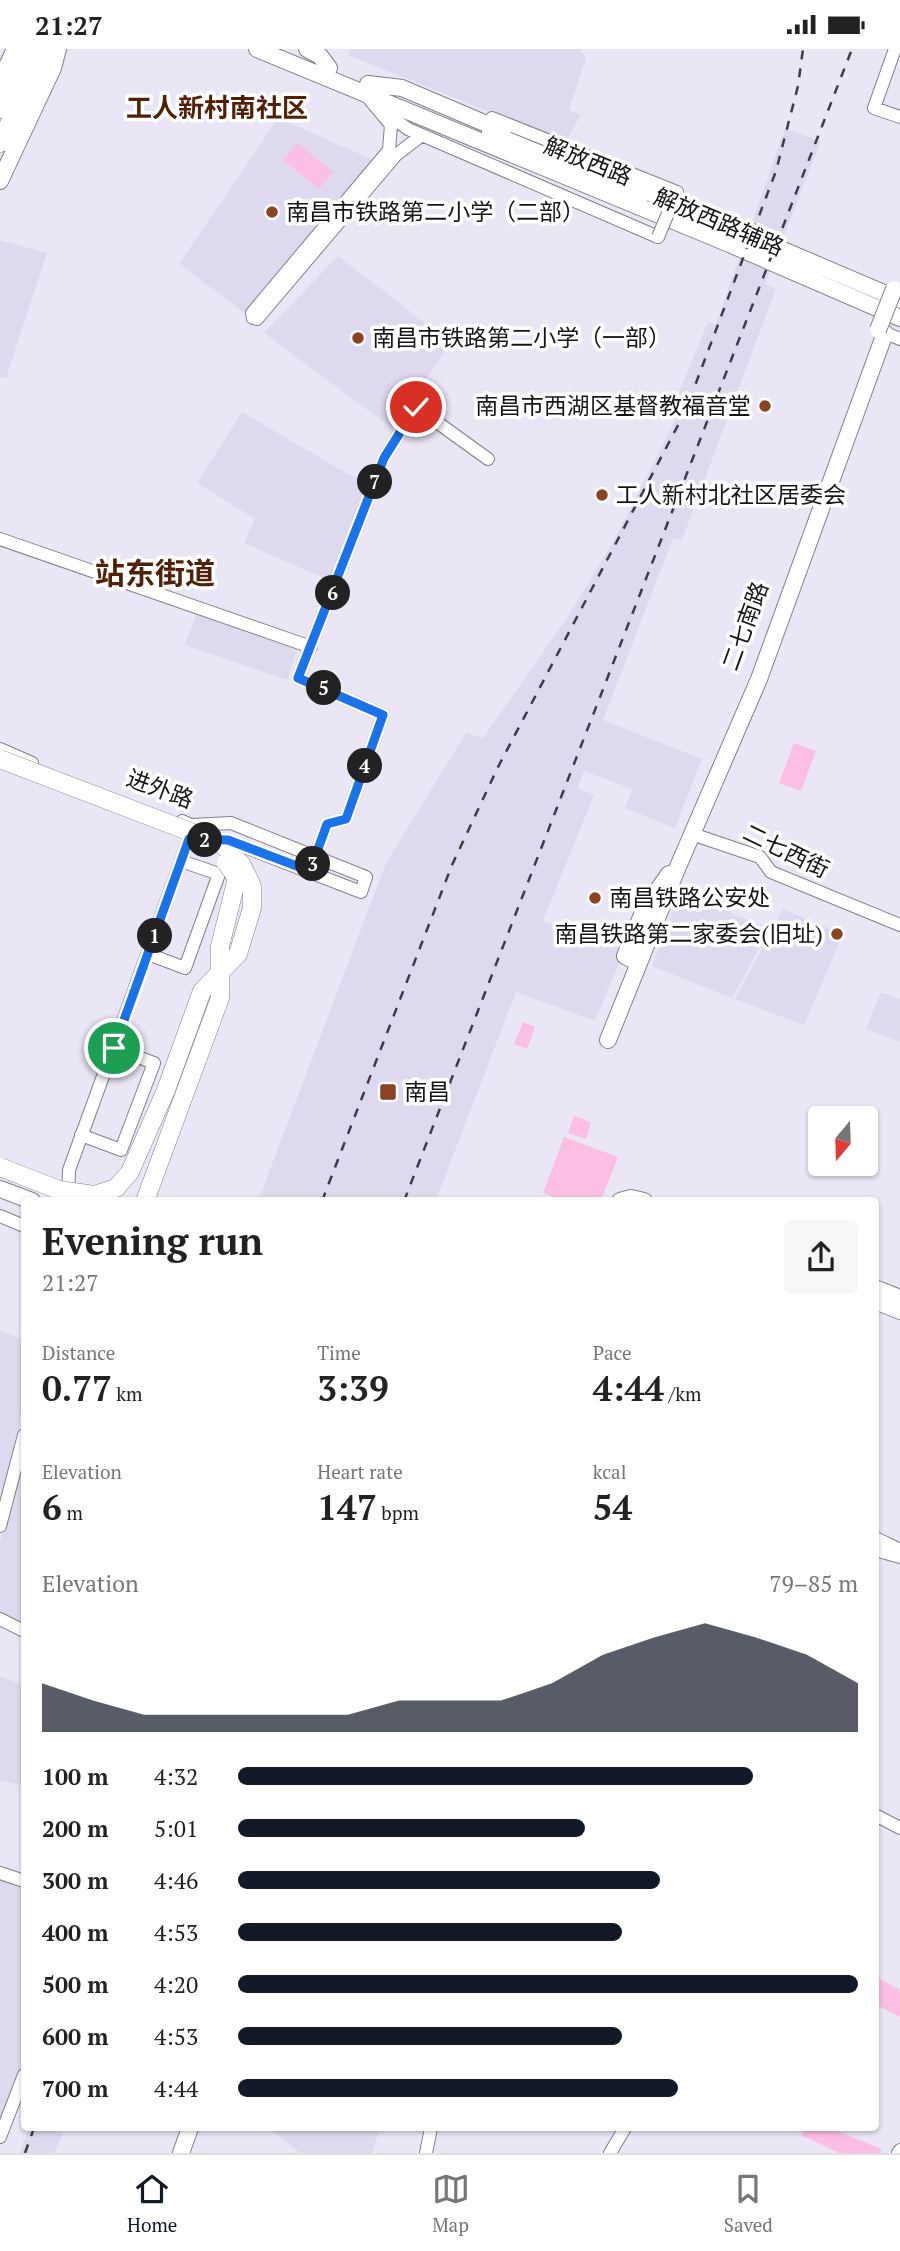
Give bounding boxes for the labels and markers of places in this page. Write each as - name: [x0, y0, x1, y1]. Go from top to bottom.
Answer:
- place label: 南昌市铁路第二小学（二部）: [286, 196, 585, 227]
- marker: 南昌市铁路第二小学（二部）: [264, 204, 280, 220]
- place label: 南昌市铁路第二小学（一部）: [372, 322, 671, 353]
- marker: 南昌市铁路第二小学（一部）: [350, 330, 366, 346]
- pin: [386, 377, 446, 437]
- place label: 南昌市西湖区基督教福音堂: [475, 390, 751, 421]
- marker: 南昌市西湖区基督教福音堂: [757, 398, 773, 414]
- pin: 7: [358, 465, 392, 499]
- place label: 工人新村北社区居委会: [616, 479, 846, 510]
- marker: 工人新村北社区居委会: [594, 487, 610, 503]
- pin: 6: [316, 575, 350, 611]
- pin: 5: [306, 671, 342, 705]
- pin: 4: [348, 749, 382, 783]
- pin: 2: [188, 823, 222, 857]
- pin: 3: [296, 847, 330, 881]
- place label: 南昌铁路公安处: [609, 882, 770, 913]
- marker: 南昌铁路公安处: [587, 890, 603, 906]
- place label: 南昌铁路第二家委会(旧址): [554, 918, 823, 949]
- pin: 1: [138, 919, 172, 953]
- marker: 南昌铁路第二家委会(旧址): [829, 926, 845, 942]
- pin: [84, 1018, 144, 1078]
- place label: 南昌: [404, 1076, 450, 1107]
- marker: 南昌: [378, 1082, 398, 1102]

